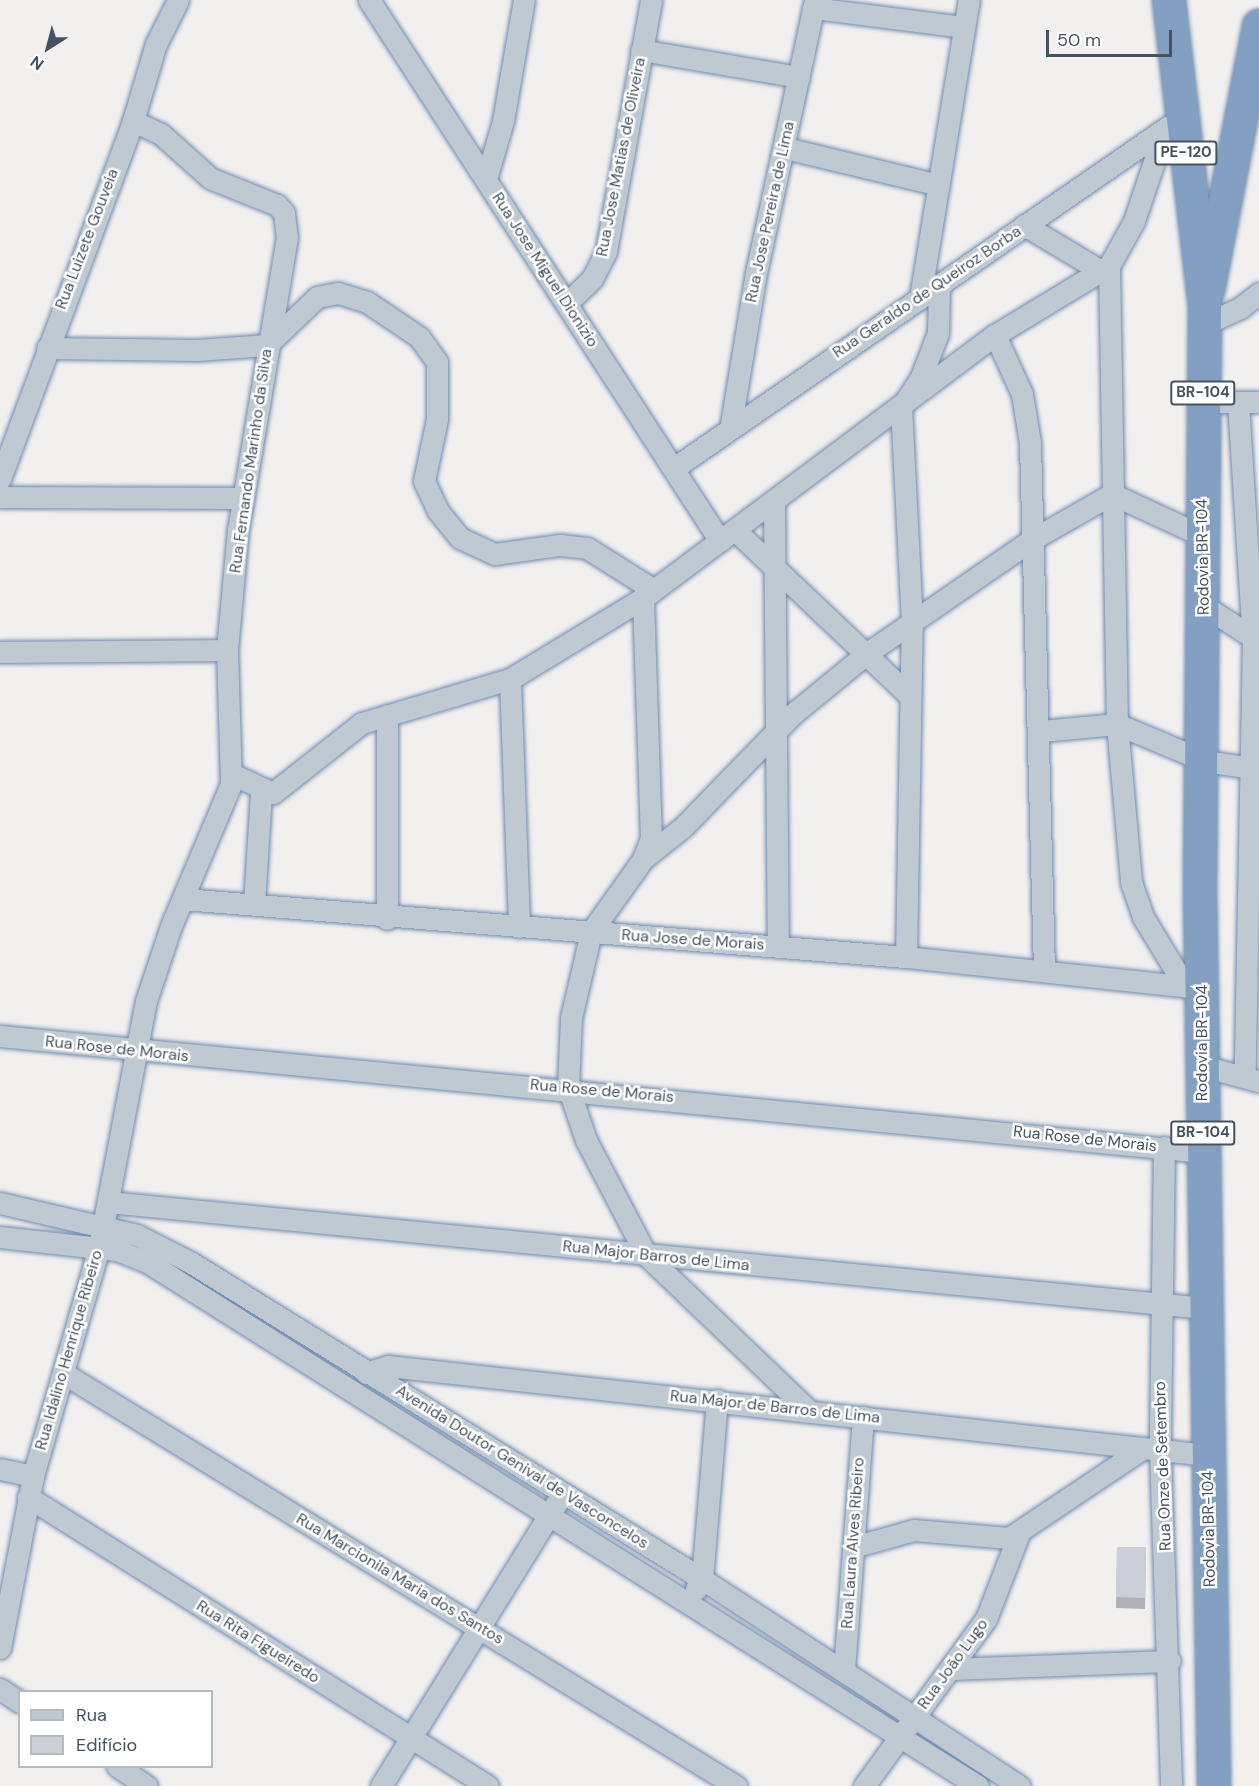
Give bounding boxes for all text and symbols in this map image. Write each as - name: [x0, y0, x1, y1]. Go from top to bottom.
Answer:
- north arrow: [18, 18, 78, 78]
- scale bar: [1049, 18, 1175, 56]
- text: 50 m: [1057, 28, 1101, 52]
- text: N: [26, 51, 48, 75]
- street label: Rua Jose Matias de Oliveira: [592, 56, 650, 258]
- street label: Rua Jose Pereira de Lima: [741, 120, 799, 304]
- road number: PE-120: [1153, 141, 1219, 165]
- street label: Rua Luizete Gouveia: [51, 166, 123, 312]
- street label: Rua Jose Miguel Dionizio: [488, 189, 602, 351]
- street label: Rua Geraldo de Queiroz Borba: [829, 222, 1025, 362]
- street label: Rua Fernando Marinho da Silva: [226, 348, 276, 574]
- road number: BR-104: [1170, 381, 1236, 405]
- street label: Rodovia BR-104: [1192, 499, 1214, 615]
- street label: Rua Jose de Morais: [621, 925, 765, 955]
- street label: Rodovia BR-104: [1192, 985, 1212, 1101]
- street label: Rua Rose de Morais: [44, 1032, 190, 1066]
- street label: Rua Rose de Morais: [529, 1075, 675, 1107]
- road number: BR-104: [1170, 1121, 1236, 1145]
- street label: Rua Rose de Morais: [1012, 1122, 1158, 1156]
- street label: Rua Major Barros de Lima: [562, 1237, 750, 1275]
- street label: Rua Idalino Henrique Ribeiro: [31, 1248, 107, 1452]
- street label: Avenida Doutor Genival de Vasconcelos: [392, 1381, 652, 1553]
- street label: Rua Onze de Setembro: [1150, 1381, 1176, 1551]
- street label: Rua Major de Barros de Lima: [669, 1386, 881, 1428]
- street label: Rua Laura Alves Ribeiro: [837, 1457, 869, 1629]
- street label: Rodovia BR-104: [1198, 1471, 1220, 1587]
- street label: Rua Marcionila Maria dos Santos: [293, 1509, 507, 1649]
- street label: Rua Rita Figueiredo: [193, 1596, 323, 1688]
- street label: Rua João Lugo: [914, 1615, 992, 1713]
- legend: [18, 1690, 213, 1768]
- text: Rua: [76, 1703, 107, 1727]
- text: Edifício: [76, 1733, 137, 1757]

